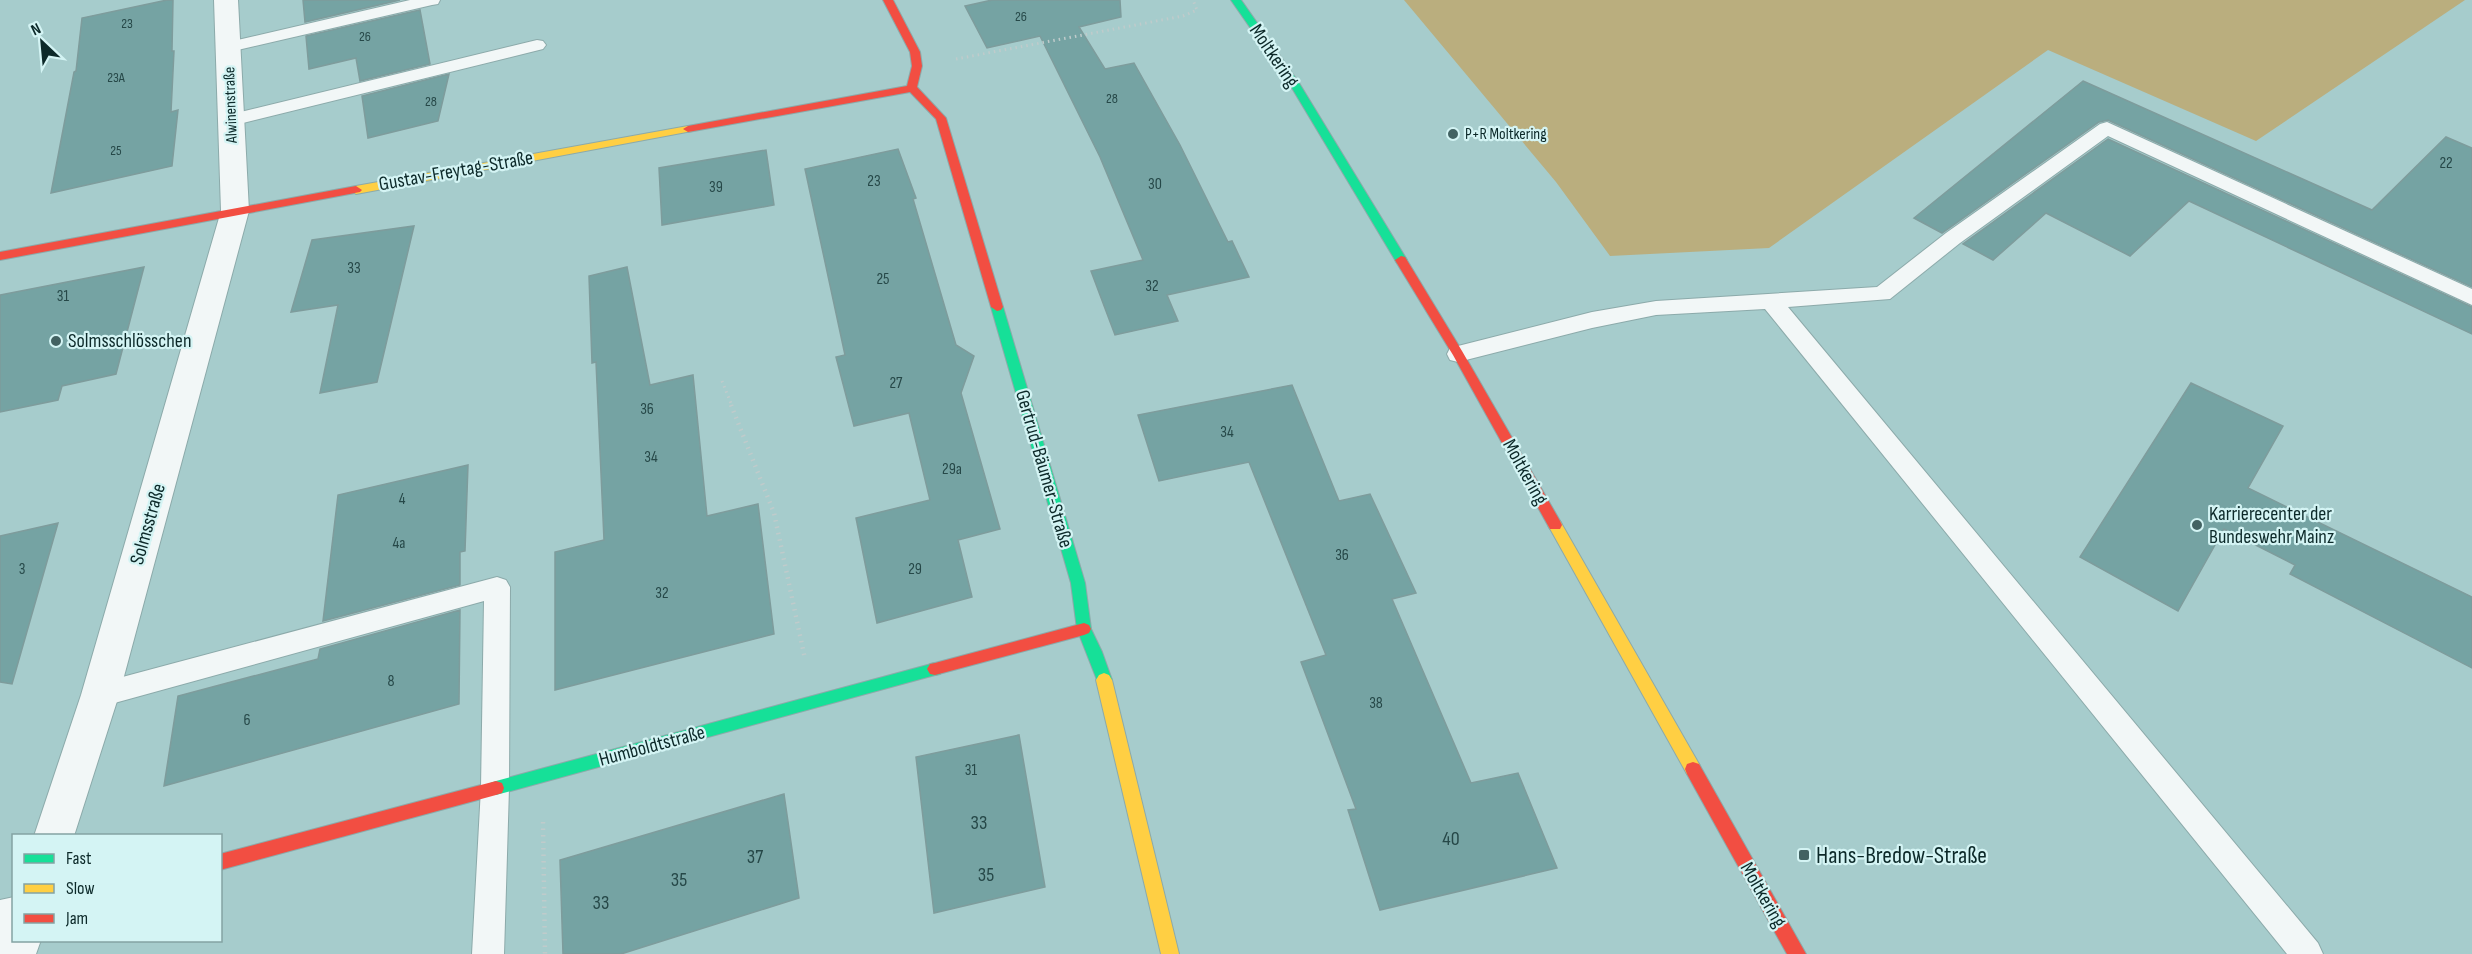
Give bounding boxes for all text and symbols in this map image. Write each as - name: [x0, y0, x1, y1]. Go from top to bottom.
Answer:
- house number: 26: [1015, 8, 1027, 25]
- north arrow: [12, 12, 72, 72]
- house number: 23: [121, 15, 133, 32]
- text: N: [28, 19, 44, 40]
- street label: Moltkering: [1244, 20, 1304, 92]
- house number: 26: [359, 28, 371, 45]
- street label: Alwinenstraße: [220, 66, 242, 145]
- house number: 23A: [107, 69, 126, 86]
- house number: 28: [1106, 90, 1118, 107]
- house number: 28: [425, 93, 437, 110]
- place label: P+R Moltkering: [1465, 125, 1547, 144]
- marker: P+R Moltkering: [1446, 127, 1460, 141]
- house number: 25: [110, 142, 122, 159]
- street label: Gustav-Freytag-Straße: [377, 146, 535, 196]
- house number: 22: [2439, 154, 2453, 173]
- house number: 23: [867, 172, 881, 191]
- house number: 30: [1148, 175, 1162, 194]
- house number: 39: [709, 178, 723, 197]
- house number: 33: [347, 259, 361, 278]
- house number: 25: [876, 270, 890, 289]
- house number: 32: [1145, 277, 1159, 296]
- house number: 31: [57, 287, 70, 306]
- place label: Solmsschlösschen: [68, 329, 191, 353]
- marker: Solmsschlösschen: [49, 334, 63, 348]
- house number: 27: [889, 374, 903, 393]
- street label: Gertrud-Bäumer-Straße: [1010, 387, 1078, 551]
- house number: 36: [640, 400, 654, 419]
- house number: 34: [1220, 423, 1234, 442]
- street label: Moltkering: [1497, 435, 1553, 509]
- house number: 34: [644, 448, 658, 467]
- house number: 29a: [942, 460, 962, 479]
- street label: Solmsstraße: [125, 481, 171, 567]
- house number: 4: [399, 490, 406, 509]
- place label: Karrierecenter der Bundeswehr Mainz: [2209, 502, 2334, 549]
- marker: Karrierecenter der Bundeswehr Mainz: [2190, 518, 2204, 532]
- house number: 4a: [393, 534, 405, 553]
- house number: 36: [1335, 546, 1349, 565]
- house number: 3: [19, 560, 25, 579]
- house number: 29: [908, 560, 922, 579]
- house number: 32: [655, 584, 669, 603]
- house number: 8: [387, 672, 395, 691]
- house number: 38: [1369, 694, 1383, 713]
- house number: 6: [243, 711, 251, 730]
- street label: Humboldtstraße: [596, 720, 708, 772]
- house number: 31: [965, 761, 978, 780]
- house number: 33: [971, 811, 987, 835]
- house number: 40: [1442, 827, 1460, 851]
- legend: [12, 834, 222, 942]
- place label: Hans-Bredow-Straße: [1816, 841, 1987, 870]
- house number: 37: [747, 845, 763, 869]
- text: Fast: [66, 848, 92, 869]
- marker: Hans-Bredow-Straße: [1797, 848, 1811, 862]
- street label: Moltkering: [1735, 858, 1791, 932]
- house number: 35: [978, 863, 994, 887]
- house number: 35: [671, 868, 687, 892]
- text: Slow: [66, 878, 95, 899]
- house number: 33: [593, 891, 609, 915]
- text: Jam: [65, 908, 88, 929]

